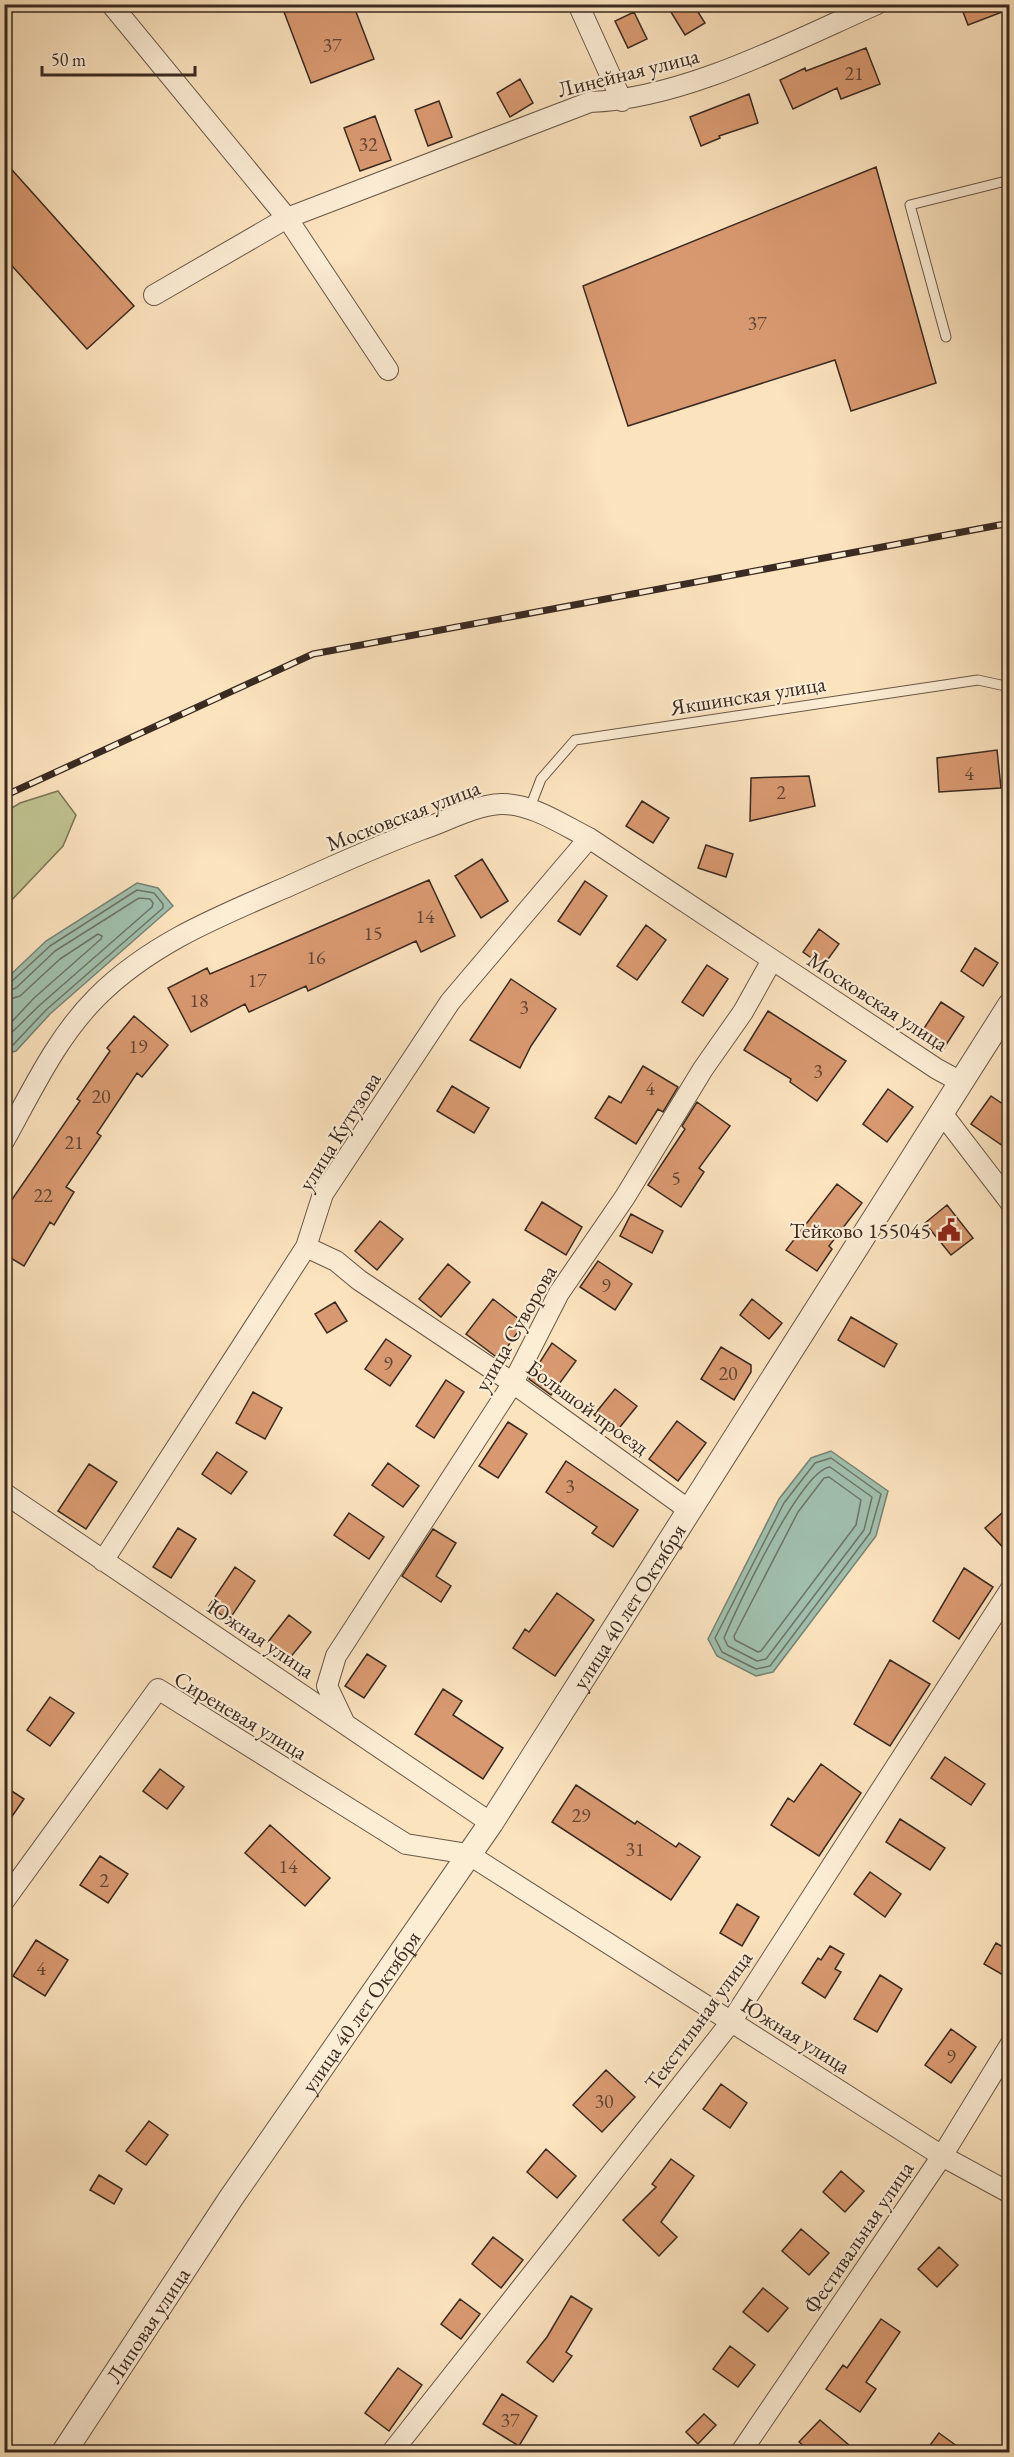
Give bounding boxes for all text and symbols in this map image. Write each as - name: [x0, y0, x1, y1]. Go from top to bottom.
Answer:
- house number: 37: [322, 32, 342, 58]
- scale bar: [42, 39, 195, 77]
- street label: Линейная улица: [554, 41, 702, 104]
- text: 50 m: [51, 48, 86, 71]
- house number: 21: [844, 60, 864, 86]
- house number: 32: [358, 131, 378, 157]
- house number: 37: [747, 310, 767, 336]
- street label: Якшинская улица: [667, 669, 828, 722]
- house number: 4: [964, 760, 974, 786]
- street label: Московская улица: [322, 773, 484, 858]
- house number: 2: [776, 779, 786, 805]
- house number: 14: [415, 903, 435, 929]
- house number: 15: [363, 920, 383, 946]
- house number: 16: [306, 944, 326, 970]
- street label: Московская улица: [802, 945, 954, 1058]
- house number: 17: [247, 967, 267, 993]
- house number: 18: [189, 987, 209, 1013]
- house number: 3: [519, 994, 529, 1020]
- house number: 19: [128, 1033, 148, 1059]
- house number: 3: [813, 1058, 823, 1084]
- street label: улица Кутузова: [291, 1066, 388, 1196]
- house number: 4: [645, 1075, 655, 1101]
- house number: 20: [91, 1083, 111, 1109]
- house number: 21: [64, 1129, 84, 1155]
- house number: 5: [671, 1165, 681, 1191]
- house number: 22: [33, 1182, 53, 1208]
- place label: Тейково 155045: [789, 1216, 931, 1245]
- public building icon: Тейково 155045: [936, 1217, 962, 1243]
- street label: улица Суворова: [467, 1259, 564, 1397]
- house number: 9: [601, 1272, 611, 1298]
- house number: 9: [383, 1350, 393, 1376]
- street label: Большой проезд: [521, 1353, 655, 1462]
- house number: 20: [718, 1360, 738, 1386]
- house number: 3: [565, 1473, 575, 1499]
- street label: улица 40 лет Октября: [566, 1518, 692, 1695]
- street label: Южная улица: [201, 1592, 320, 1685]
- street label: Сиреневая улица: [169, 1664, 313, 1767]
- house number: 29: [571, 1802, 591, 1828]
- house number: 31: [625, 1836, 645, 1862]
- house number: 14: [278, 1853, 298, 1879]
- house number: 2: [99, 1867, 109, 1893]
- street label: улица 40 лет Октября: [294, 1925, 427, 2098]
- street label: Текстильная улица: [638, 1945, 759, 2096]
- house number: 4: [36, 1955, 46, 1981]
- street label: Южная улица: [736, 1990, 856, 2081]
- house number: 9: [946, 2043, 956, 2069]
- house number: 30: [594, 2088, 614, 2114]
- street label: Фестивальная улица: [797, 2155, 920, 2319]
- street label: Липовая улица: [99, 2262, 197, 2389]
- house number: 37: [500, 2407, 520, 2433]

